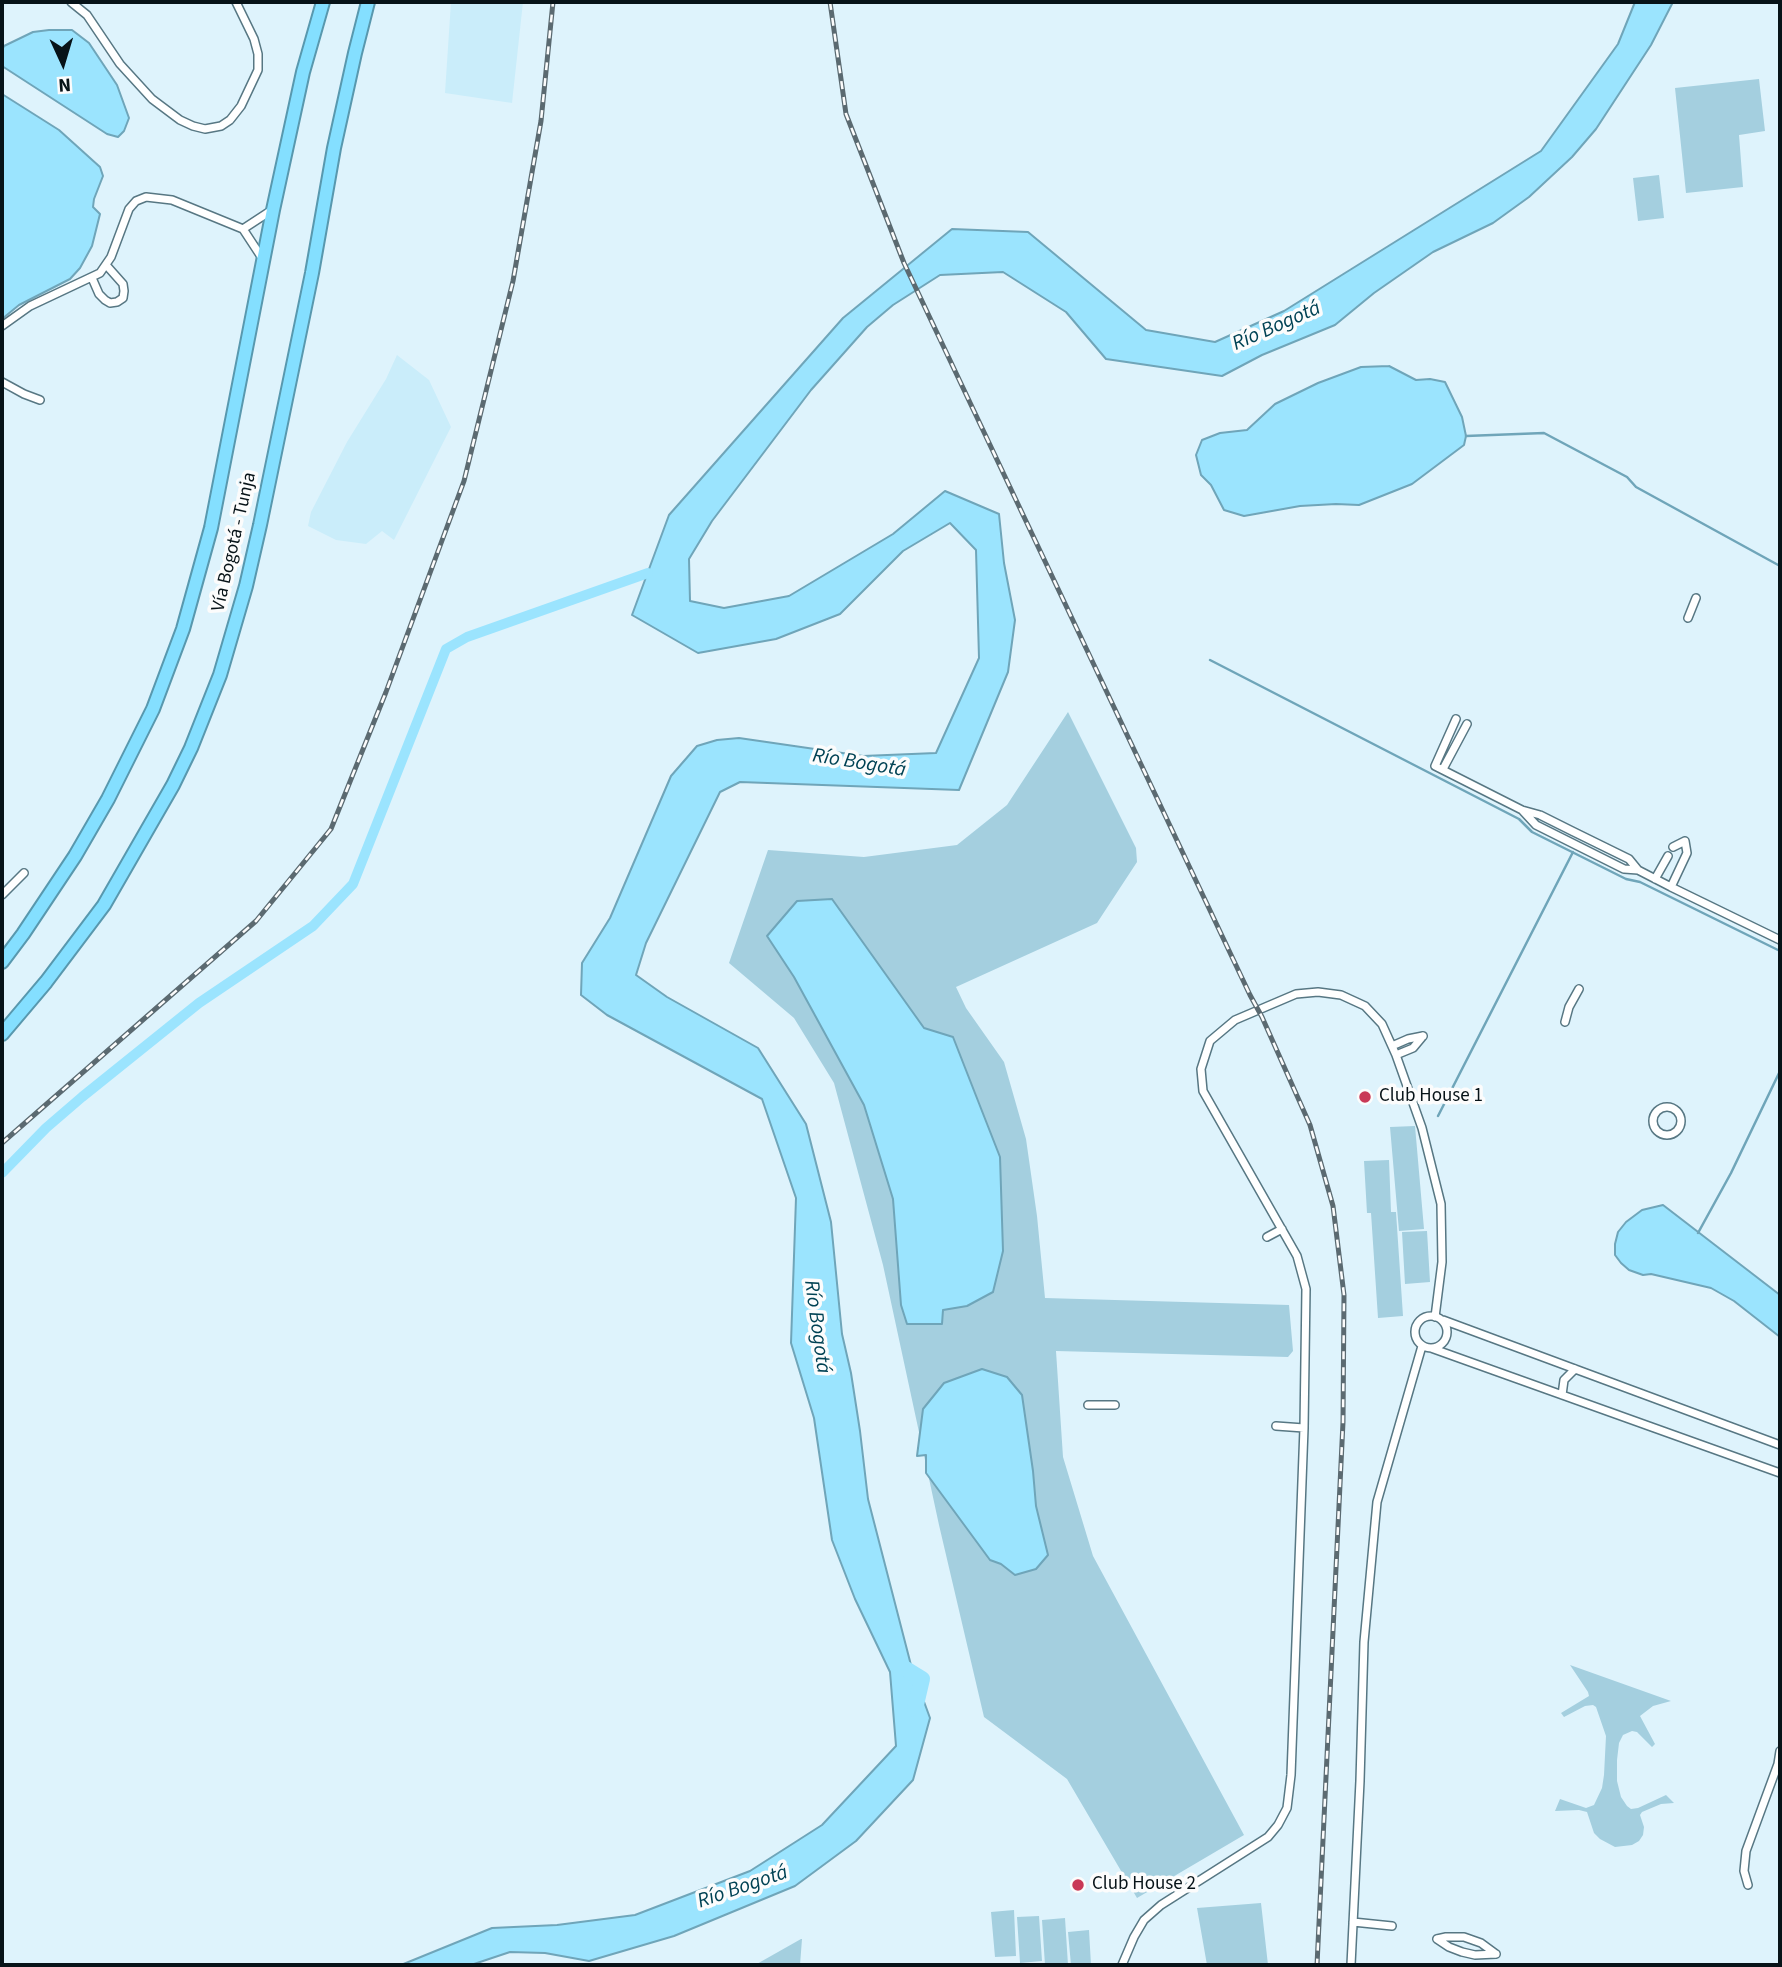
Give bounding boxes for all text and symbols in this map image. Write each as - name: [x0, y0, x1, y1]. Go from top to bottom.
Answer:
- north arrow: [28, 28, 98, 98]
- text: N: [57, 71, 72, 98]
- water label: Río Bogotá: [1229, 296, 1325, 358]
- street label: Vía Bogotá - Tunja: [208, 470, 262, 614]
- water label: Río Bogotá: [811, 744, 907, 784]
- place label: Club House 1: [1379, 1086, 1483, 1108]
- marker: Club House 1: [1357, 1089, 1373, 1105]
- water label: Río Bogotá: [797, 1279, 835, 1375]
- water label: Río Bogotá: [694, 1861, 792, 1915]
- place label: Club House 2: [1092, 1874, 1196, 1896]
- marker: Club House 2: [1070, 1877, 1086, 1893]

